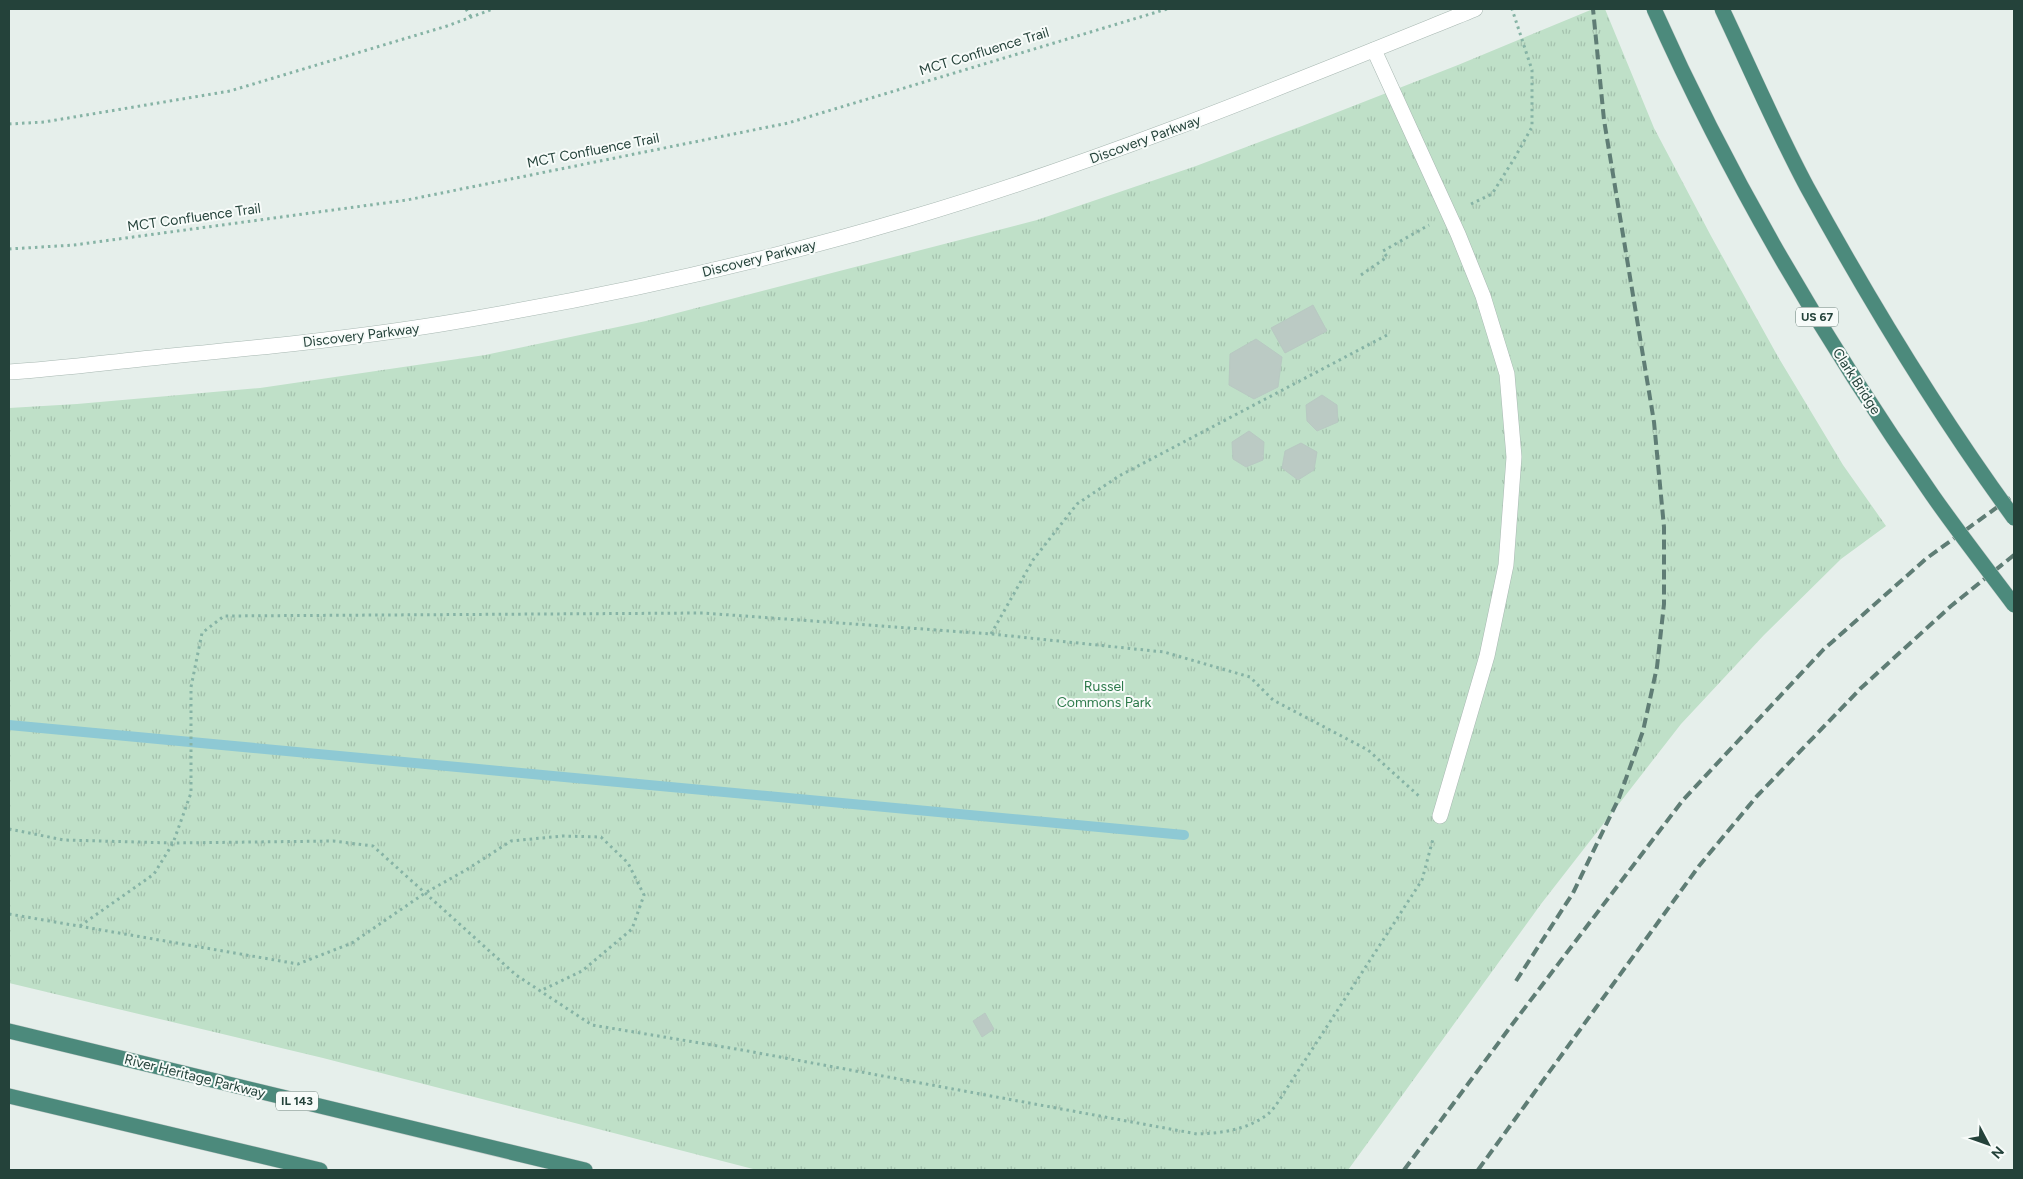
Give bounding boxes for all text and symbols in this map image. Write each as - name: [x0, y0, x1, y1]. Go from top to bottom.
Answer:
- street label: MCT Confluence Trail: [917, 24, 1051, 79]
- street label: Discovery Parkway: [1087, 111, 1204, 167]
- street label: MCT Confluence Trail: [525, 129, 661, 172]
- street label: MCT Confluence Trail: [126, 200, 262, 235]
- street label: Discovery Parkway: [700, 236, 819, 281]
- road number: US 67: [1796, 308, 1838, 326]
- street label: Discovery Parkway: [302, 320, 421, 351]
- street label: Clark Bridge: [1829, 345, 1885, 418]
- park label: Russel Commons Park: [1057, 678, 1151, 711]
- street label: River Heritage Parkway: [123, 1051, 268, 1102]
- road number: IL 143: [276, 1092, 318, 1110]
- north arrow: [1963, 1119, 2013, 1169]
- text: N: [1987, 1143, 2007, 1162]

